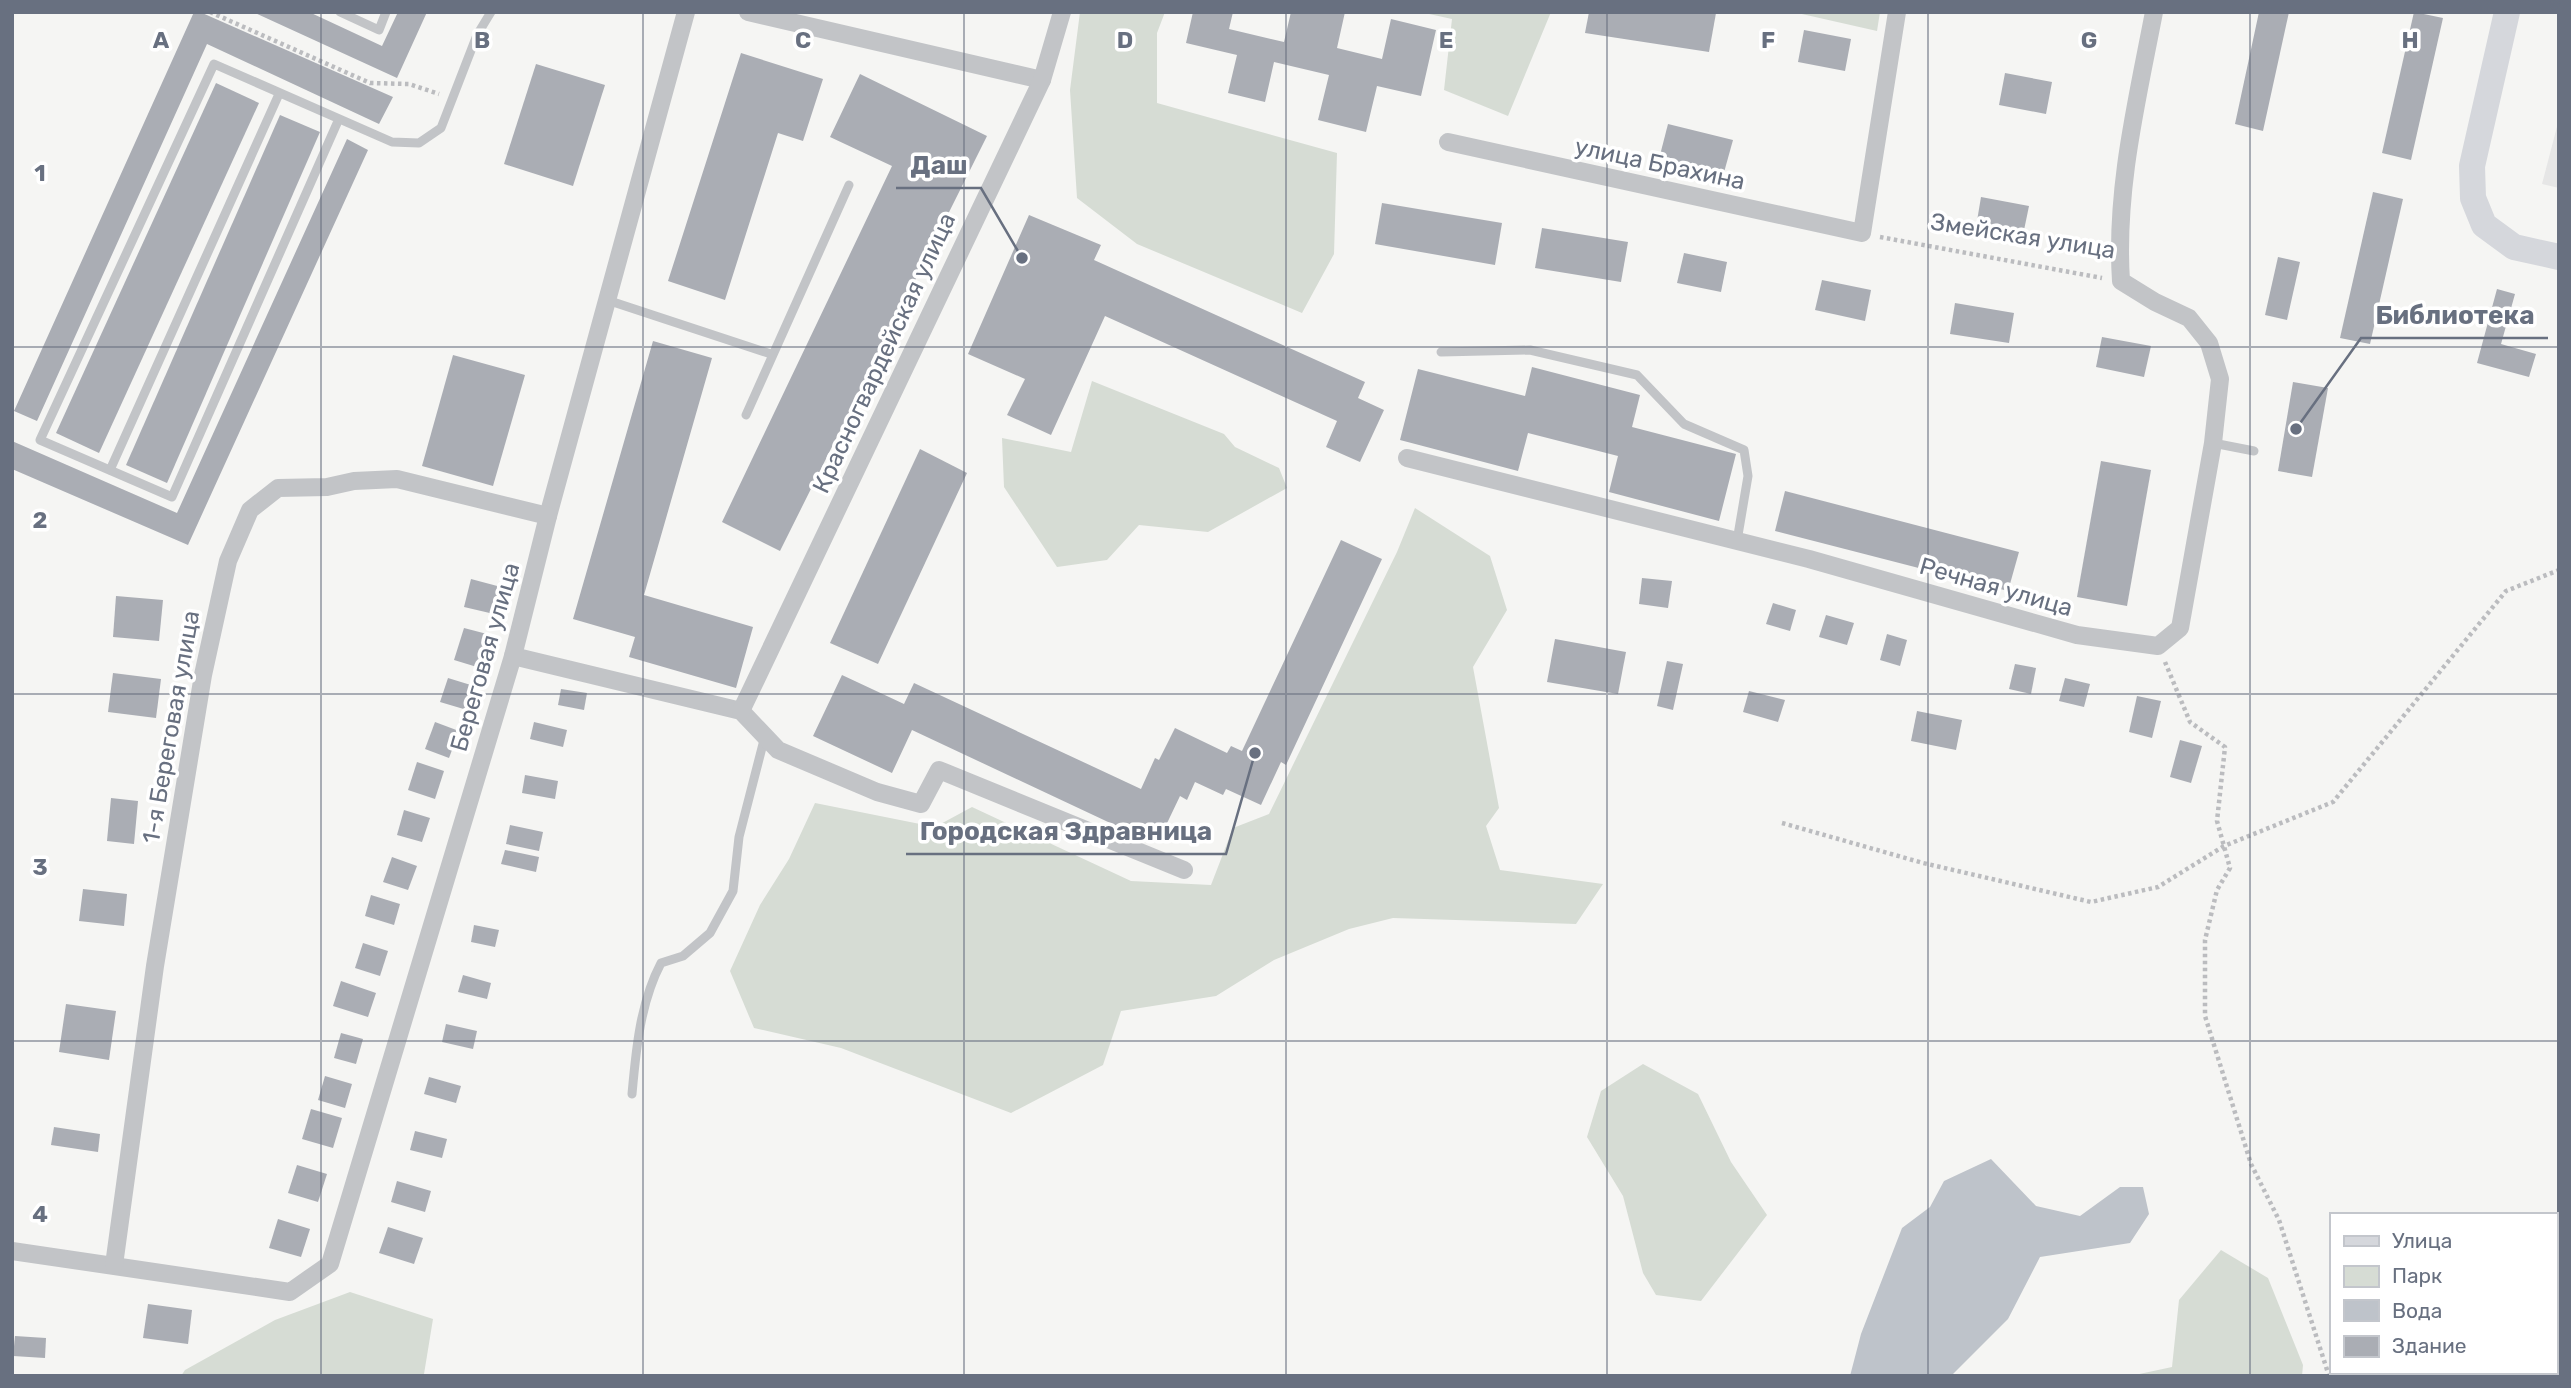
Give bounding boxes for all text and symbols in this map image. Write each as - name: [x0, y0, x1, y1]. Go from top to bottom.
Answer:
- text: A: [153, 26, 170, 54]
- text: B: [474, 26, 490, 54]
- text: C: [795, 26, 811, 54]
- text: D: [1117, 26, 1133, 54]
- text: E: [1439, 26, 1453, 54]
- text: F: [1761, 26, 1775, 54]
- text: G: [2081, 26, 2097, 54]
- text: H: [2401, 26, 2419, 54]
- street label: улица Брахина: [1572, 132, 1748, 196]
- callout: Даш: [896, 141, 981, 188]
- text: Даш: [910, 150, 968, 181]
- text: 1: [34, 159, 46, 187]
- street label: Змейская улица: [1929, 208, 2117, 264]
- street label: Красногвардейская улица: [807, 209, 961, 497]
- callout: Библиотека: [2361, 291, 2548, 338]
- text: Библиотека: [2375, 300, 2535, 331]
- text: 2: [33, 506, 47, 534]
- street label: Речная улица: [1916, 552, 2076, 622]
- street label: Береговая улица: [445, 559, 525, 755]
- street label: 1-я Береговая улица: [137, 608, 205, 846]
- callout: Городская Здравница: [906, 807, 1226, 854]
- text: Городская Здравница: [920, 816, 1212, 847]
- text: 3: [32, 853, 48, 881]
- text: 4: [32, 1200, 48, 1228]
- legend: [2330, 1213, 2557, 1374]
- text: Улица: [2392, 1228, 2452, 1253]
- text: Парк: [2392, 1263, 2442, 1288]
- text: Вода: [2392, 1298, 2442, 1323]
- text: Здание: [2392, 1333, 2467, 1358]

